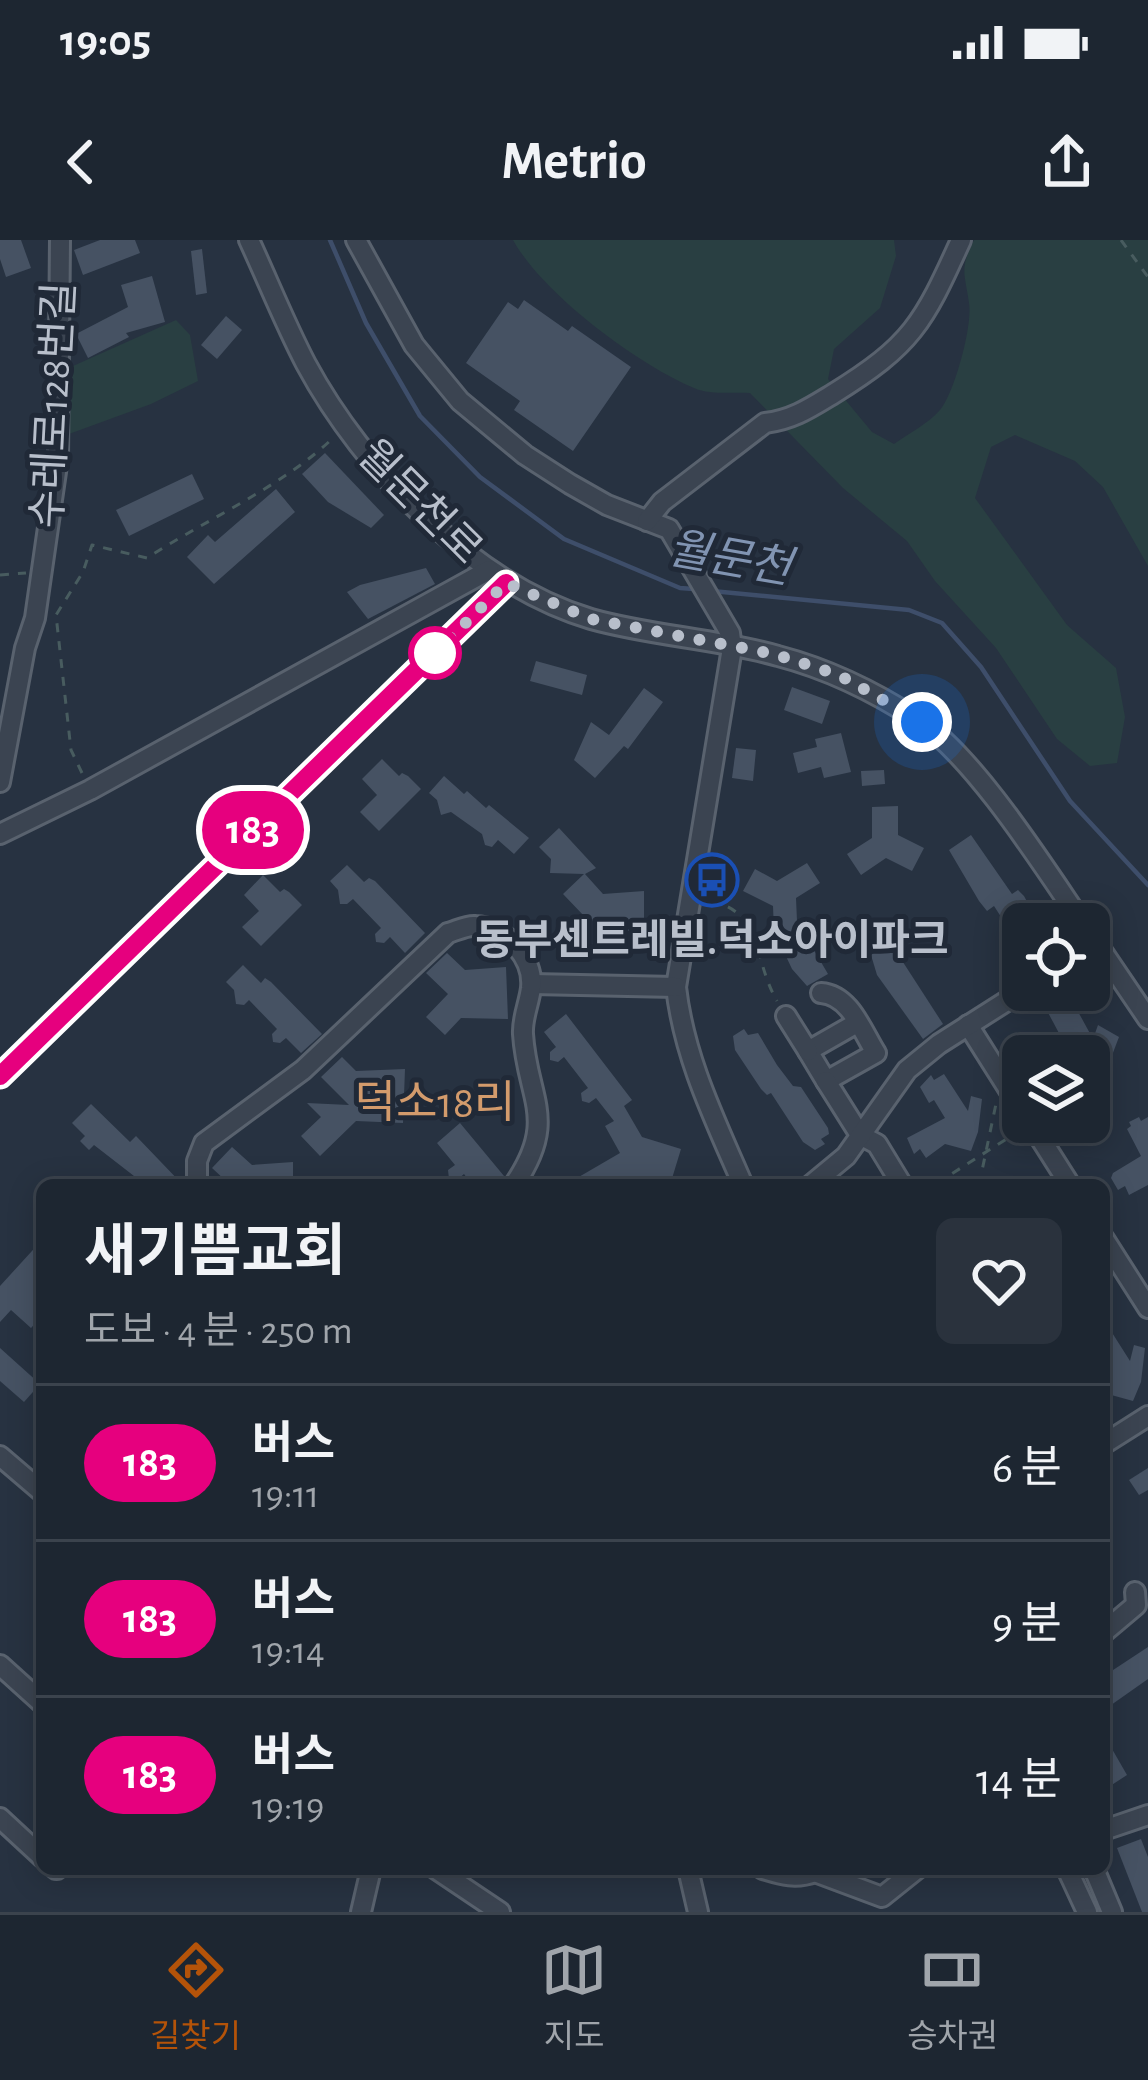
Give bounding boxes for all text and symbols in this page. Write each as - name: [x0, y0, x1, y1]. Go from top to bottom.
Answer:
- text: 19:05: [60, 19, 151, 64]
- icon: back: [48, 129, 114, 195]
- icon: share: [1034, 129, 1100, 195]
- text: Metrio: [501, 135, 647, 189]
- street label: 수레로128번길: [25, 281, 81, 529]
- street label: 월문천로: [350, 432, 490, 572]
- water label: 월문천: [665, 525, 800, 593]
- unlabelled marker: [410, 628, 460, 678]
- your location: [892, 692, 952, 752]
- line badge: 183: [184, 791, 322, 869]
- text: 183: [226, 809, 280, 851]
- bus stop icon: 동부센트레빌.덕소아이파크: [684, 852, 740, 908]
- map controls: [1002, 903, 1110, 1143]
- button: locate: [1002, 903, 1110, 1011]
- place label: 동부센트레빌.덕소아이파크: [475, 918, 949, 962]
- button: layers: [1002, 1035, 1110, 1143]
- district label: 덕소18리: [354, 1080, 516, 1126]
- button: heart: [936, 1218, 1062, 1344]
- text: 새기쁨교회: [84, 1224, 346, 1281]
- text: 도보 · 4 분 · 250 m: [84, 1312, 353, 1351]
- text: 버스: [252, 1422, 335, 1467]
- text: 183: [123, 1442, 177, 1484]
- text: 6 분: [992, 1446, 1062, 1491]
- text: 19:11: [252, 1476, 320, 1515]
- text: 버스: [252, 1578, 335, 1623]
- text: 183: [123, 1598, 177, 1640]
- text: 9 분: [992, 1602, 1062, 1647]
- text: 19:14: [252, 1632, 325, 1671]
- text: 버스: [252, 1734, 335, 1779]
- text: 183: [123, 1754, 177, 1796]
- text: 14 분: [976, 1758, 1062, 1803]
- text: 19:19: [252, 1788, 324, 1827]
- tab: 길찾기: [150, 1937, 241, 2058]
- tab: 지도: [541, 1937, 607, 2058]
- tab: 승차권: [907, 1937, 998, 2058]

